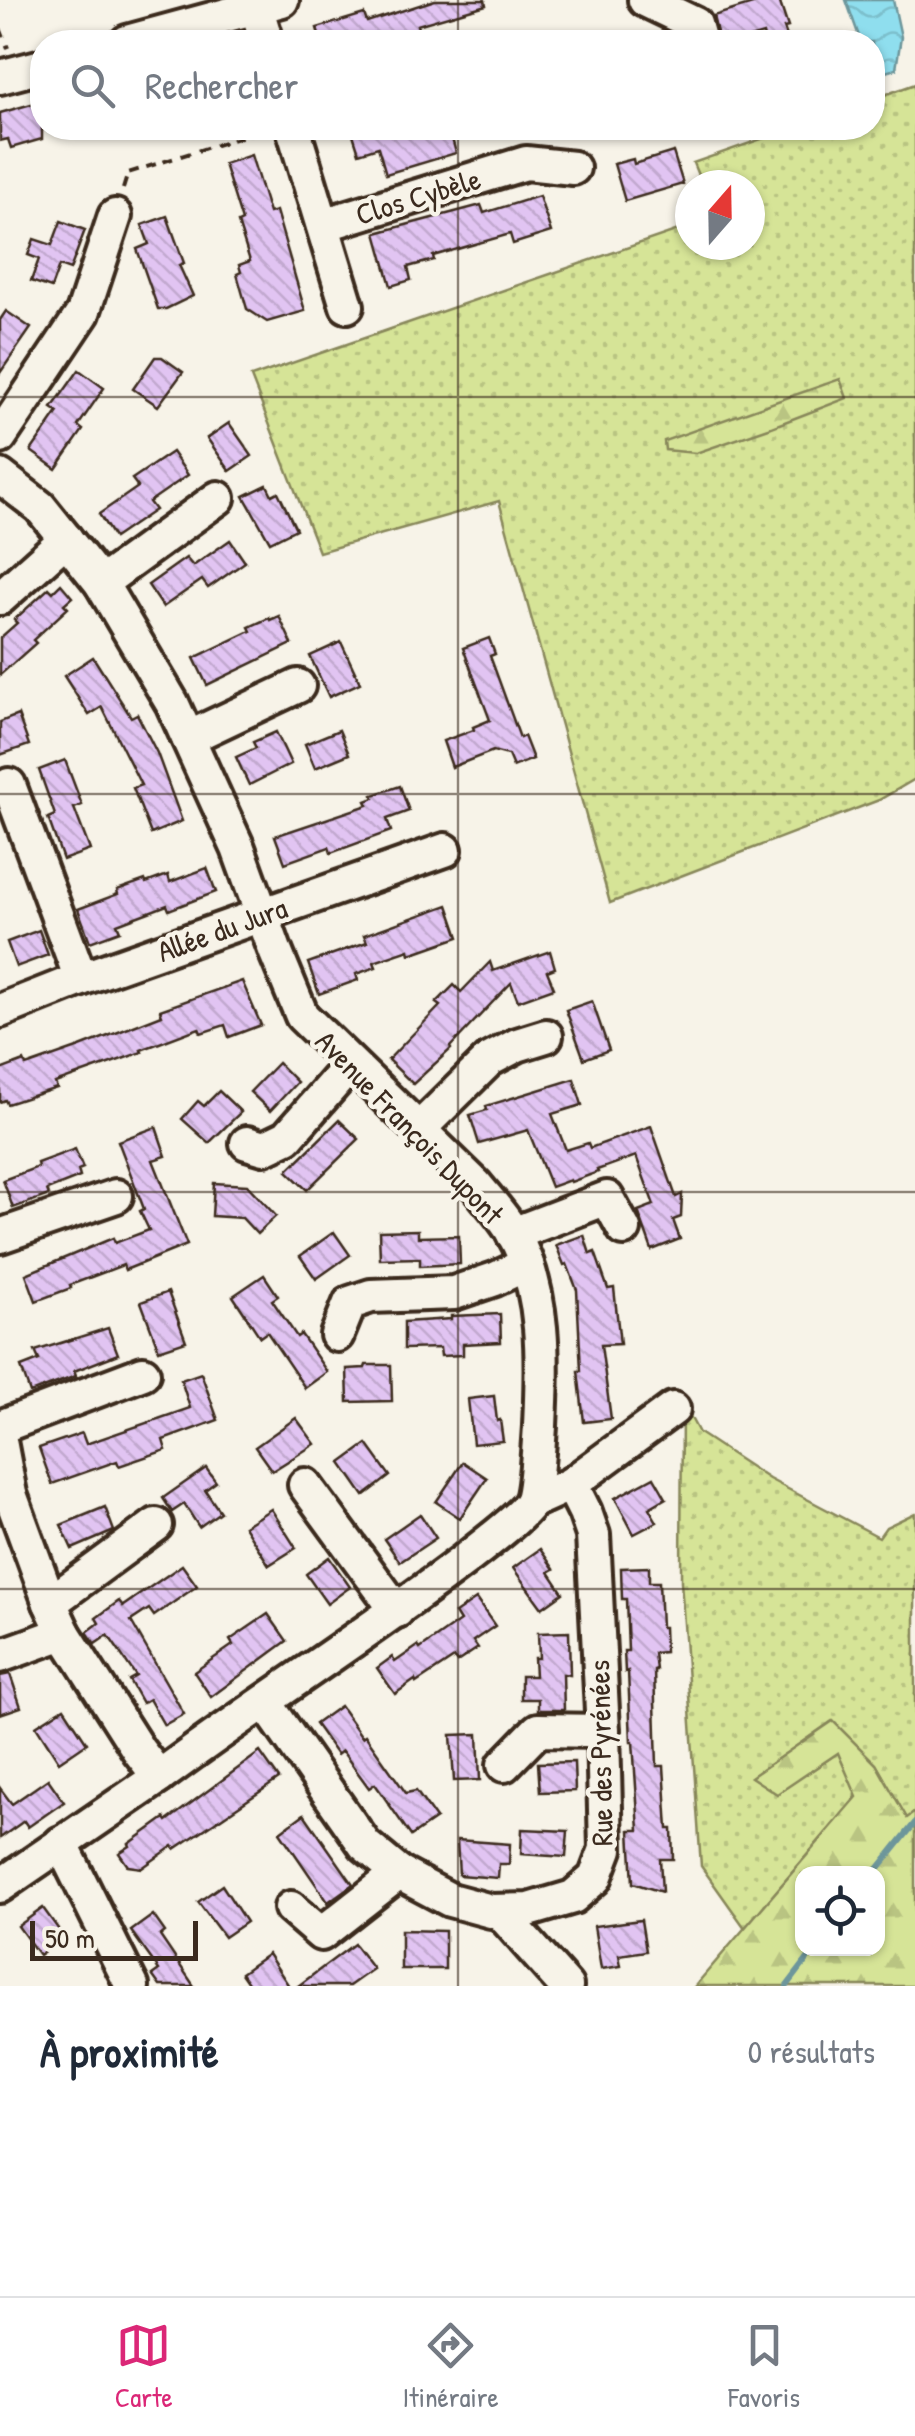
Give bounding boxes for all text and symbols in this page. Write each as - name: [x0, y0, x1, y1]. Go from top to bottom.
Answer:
- search box: [30, 30, 885, 140]
- icon: search: [65, 58, 120, 113]
- text: Rechercher: [145, 59, 298, 111]
- street label: Clos Cybèle: [351, 158, 485, 234]
- north arrow: [675, 170, 765, 260]
- street label: Allée du Jura: [152, 887, 293, 971]
- street label: Avenue François Dupont: [307, 1021, 513, 1233]
- street label: Rue des Pyrénées: [578, 1660, 622, 1846]
- map controls: [795, 1866, 885, 1956]
- button: locate: [795, 1866, 885, 1956]
- scale bar: [30, 1916, 198, 1960]
- text: 50 m: [45, 1919, 95, 1957]
- text: À proximité: [40, 2023, 219, 2080]
- text: 0 résultats: [748, 2030, 875, 2073]
- tab: Carte: [115, 2318, 173, 2416]
- tab: Itinéraire: [402, 2318, 499, 2416]
- tab: Favoris: [728, 2318, 800, 2416]

